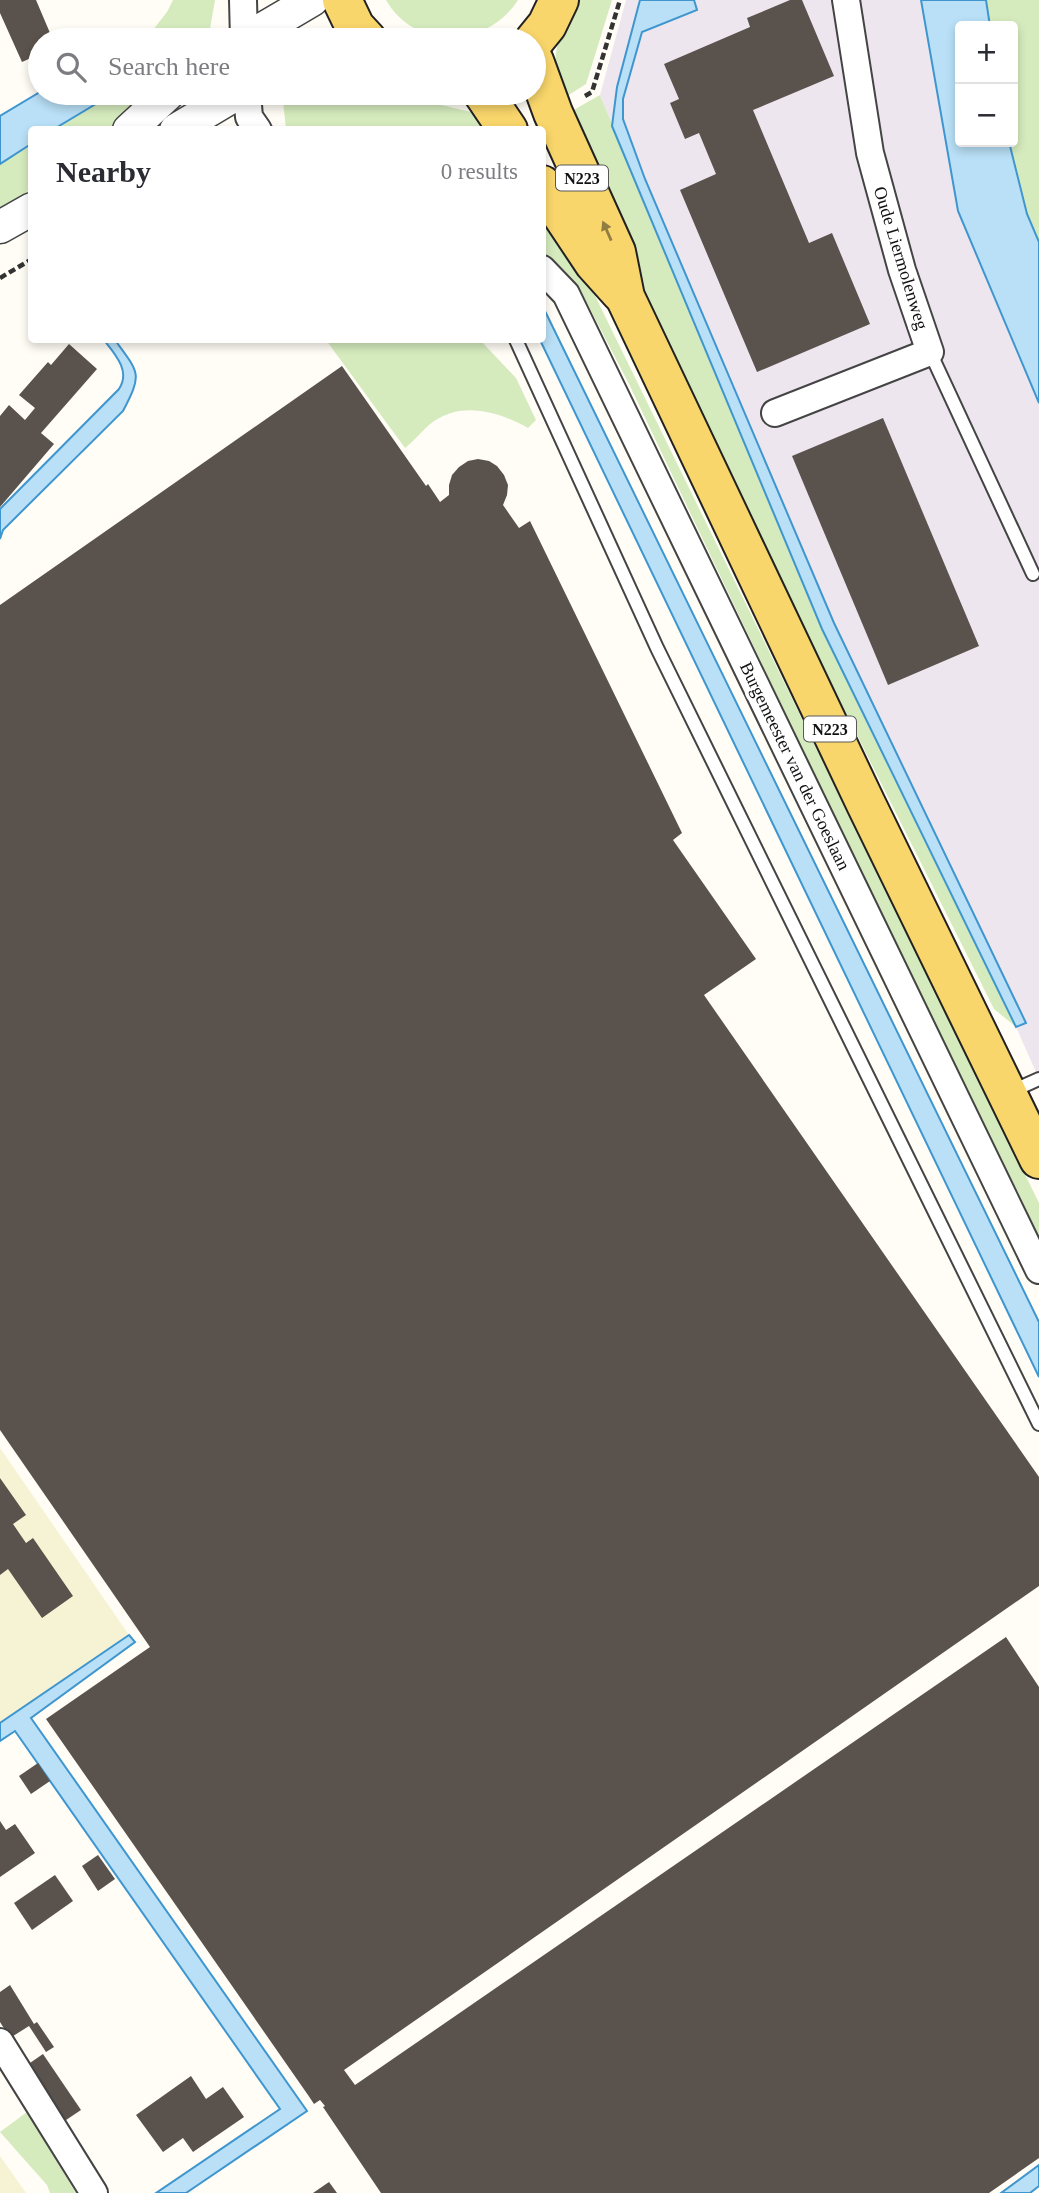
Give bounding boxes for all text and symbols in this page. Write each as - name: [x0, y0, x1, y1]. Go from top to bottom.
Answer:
- map controls: [955, 21, 1018, 147]
- button: +: [955, 21, 1018, 84]
- search box: [28, 28, 546, 105]
- icon: search: [52, 48, 90, 86]
- text: Search here: [108, 52, 230, 81]
- button: −: [955, 84, 1018, 147]
- text: Nearby: [56, 155, 151, 188]
- text: 0 results: [441, 159, 518, 184]
- road number: N223: [556, 166, 608, 190]
- street label: Oude Liermolenweg: [870, 184, 932, 332]
- one-way arrow: [601, 221, 612, 242]
- street label: Burgemeester van der Goeslaan: [736, 659, 854, 873]
- road number: N223: [804, 716, 856, 742]

